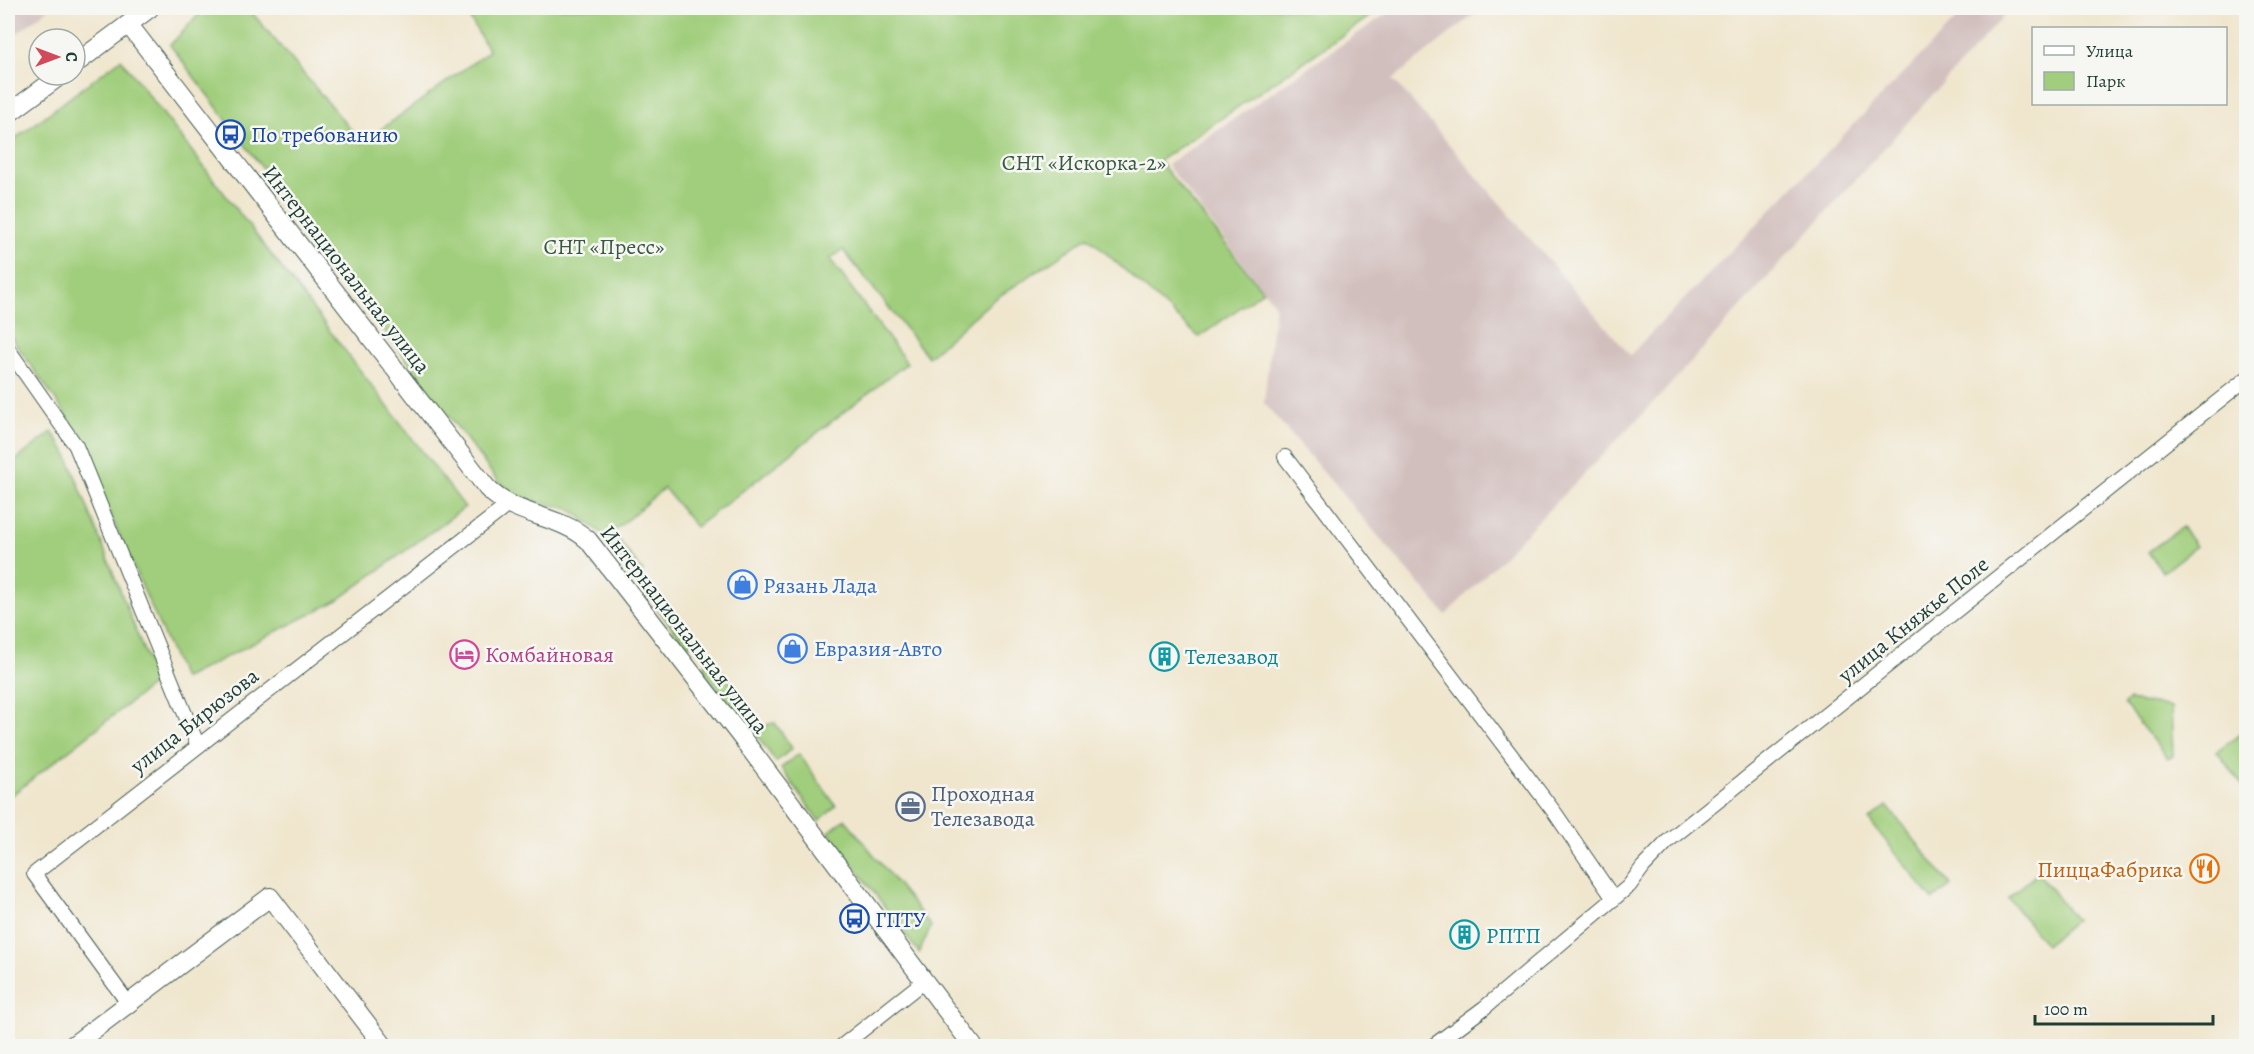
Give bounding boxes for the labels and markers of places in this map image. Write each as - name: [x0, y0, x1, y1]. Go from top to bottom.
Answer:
- bus stop icon: По требованию: [214, 118, 246, 150]
- place label: По требованию: [251, 120, 398, 150]
- shop icon: Рязань Лада: [726, 569, 758, 601]
- place label: Рязань Лада: [763, 571, 878, 601]
- shop icon: Евразия-Авто: [777, 632, 809, 664]
- place label: Евразия-Авто: [814, 634, 942, 664]
- hotel icon: Комбайновая: [448, 638, 480, 670]
- place label: Комбайновая: [485, 640, 614, 670]
- building icon: Телезавод: [1148, 640, 1180, 672]
- place label: Телезавод: [1185, 642, 1279, 672]
- place label: Проходная Телезавода: [931, 779, 1036, 834]
- office icon: Проходная Телезавода: [894, 790, 926, 822]
- restaurant icon: ПиццаФабрика: [2188, 853, 2220, 885]
- place label: ПиццаФабрика: [2037, 855, 2184, 885]
- bus stop icon: ГПТУ: [838, 903, 870, 935]
- place label: ГПТУ: [875, 905, 926, 935]
- building icon: РПТП: [1449, 919, 1481, 951]
- place label: РПТП: [1486, 921, 1541, 951]

